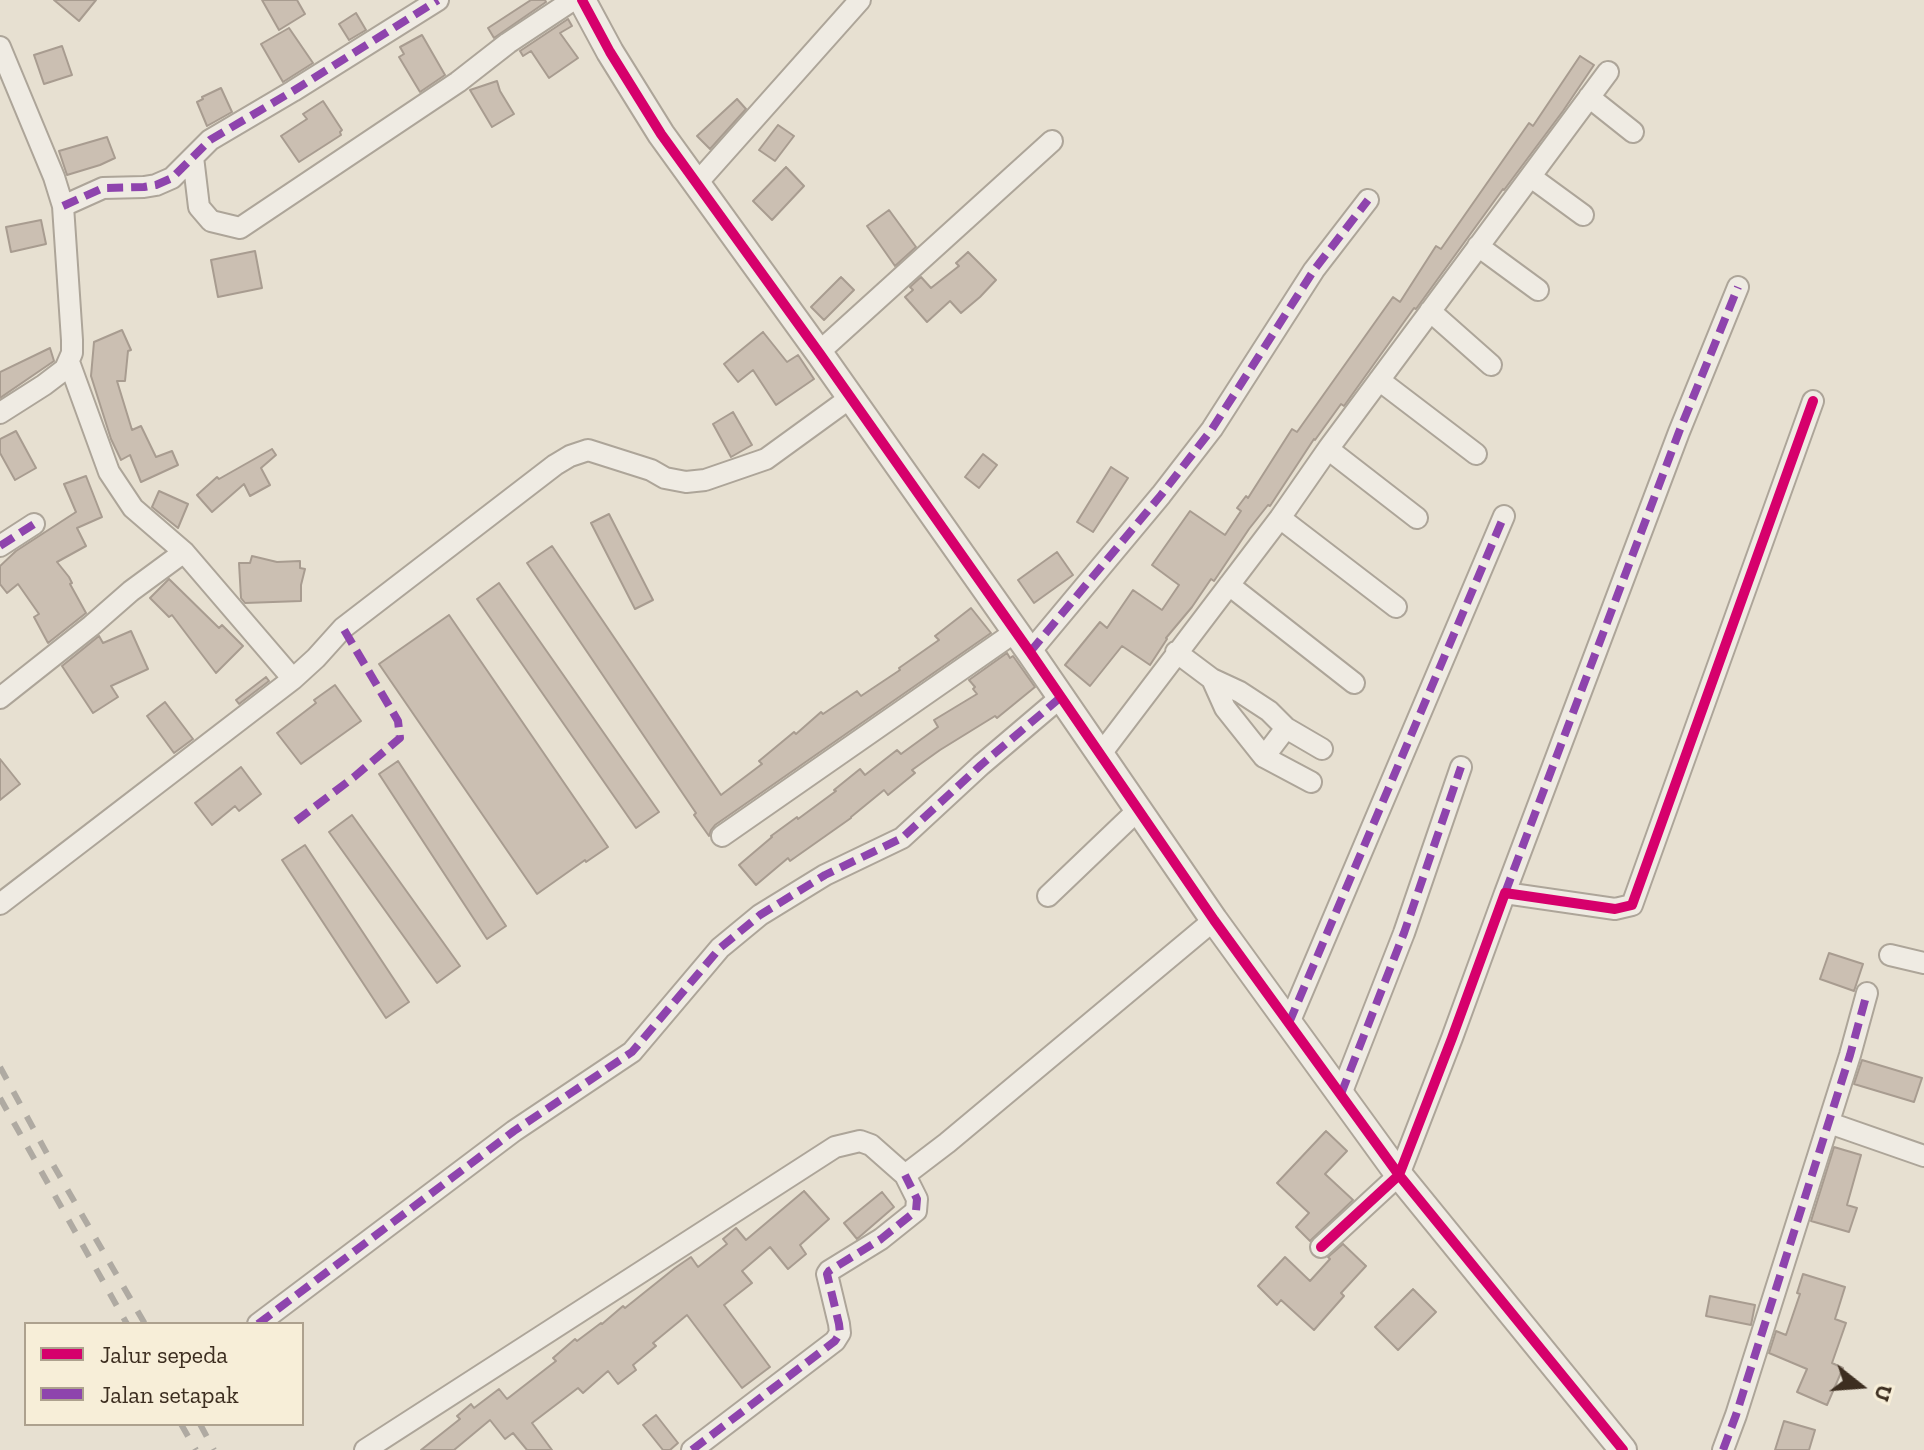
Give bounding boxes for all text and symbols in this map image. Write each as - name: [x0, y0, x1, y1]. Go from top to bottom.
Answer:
- legend: [24, 1322, 304, 1426]
- text: Jalur sepeda: [100, 1340, 228, 1369]
- north arrow: [1820, 1346, 1900, 1426]
- text: Jalan setapak: [100, 1380, 239, 1409]
- text: U: [1868, 1382, 1899, 1405]

